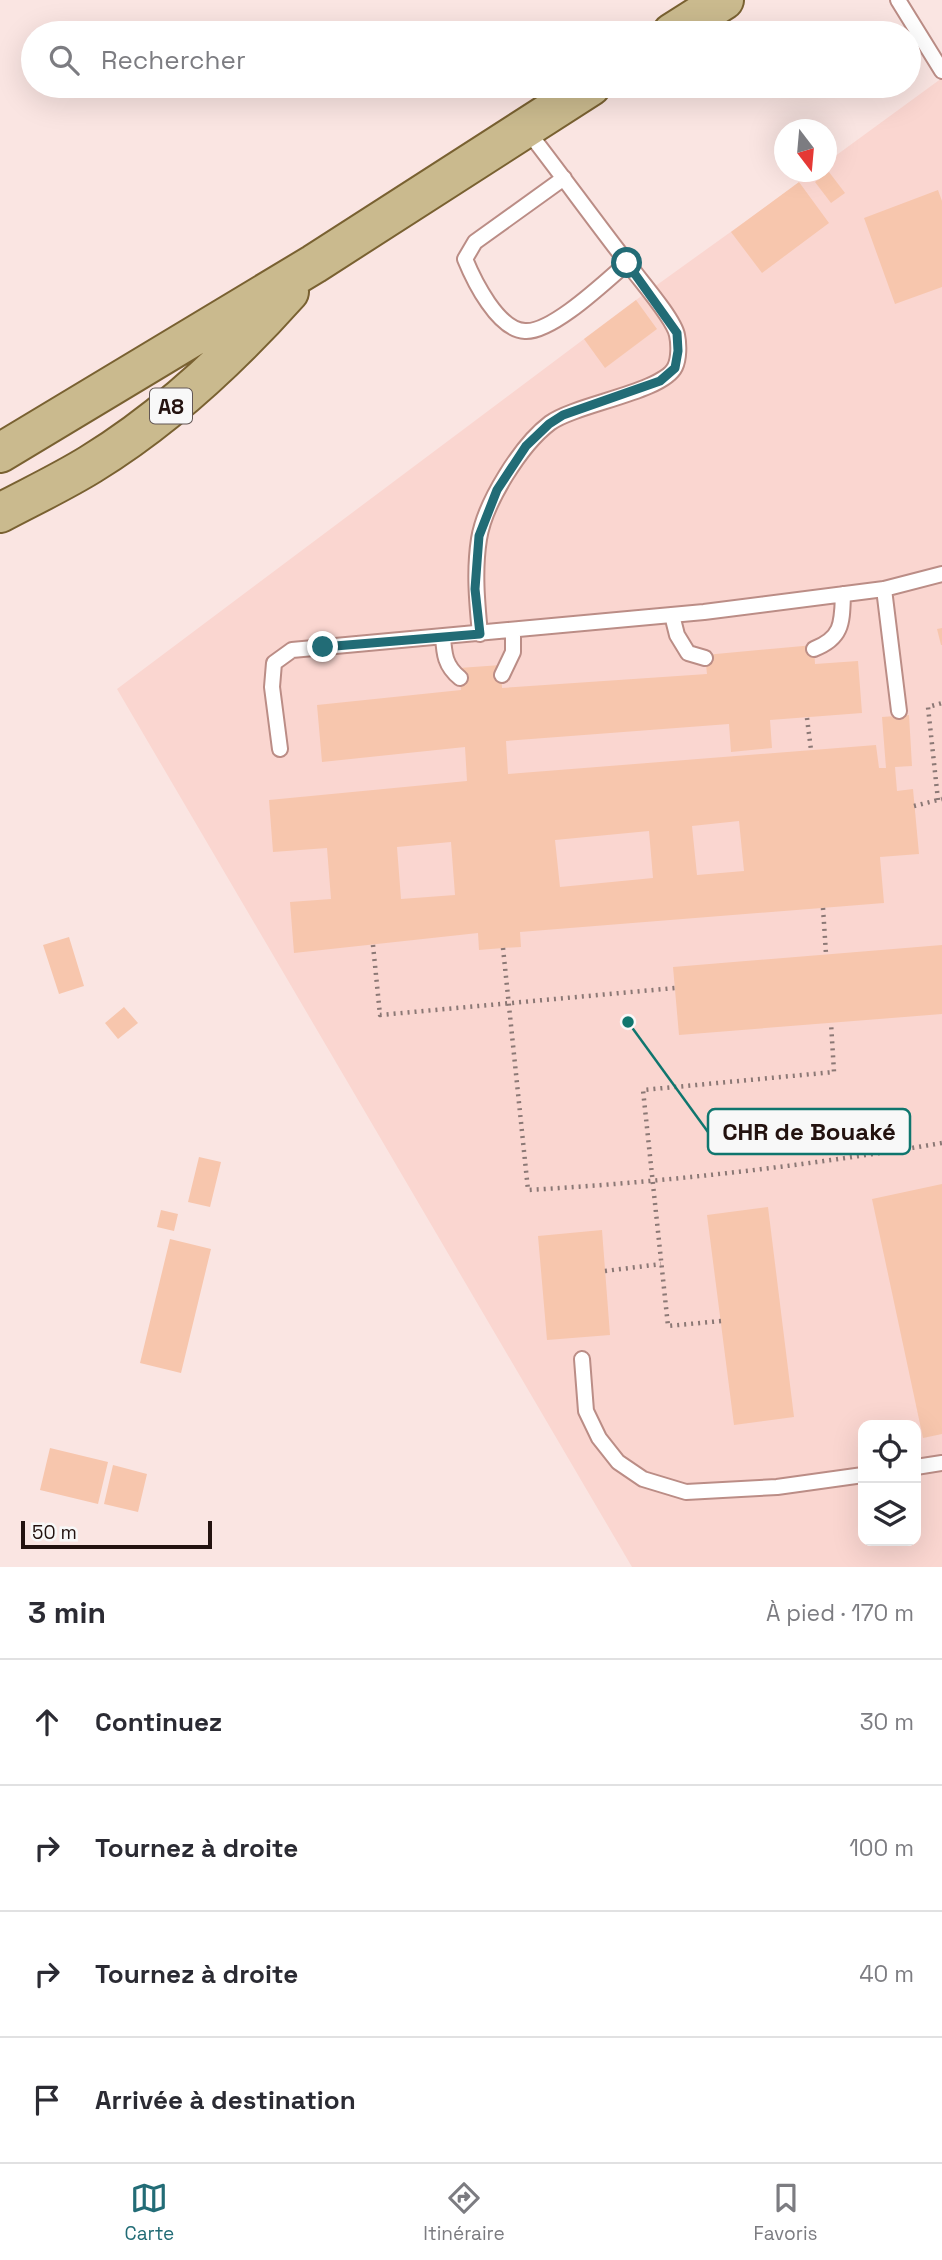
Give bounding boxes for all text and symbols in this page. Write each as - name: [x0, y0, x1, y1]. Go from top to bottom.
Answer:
- search box: [21, 21, 921, 98]
- icon: search: [45, 41, 83, 79]
- text: Rechercher: [101, 43, 246, 77]
- north arrow: [774, 119, 837, 182]
- route start: [611, 247, 642, 278]
- road number: A8: [150, 388, 192, 424]
- route end: [307, 631, 338, 662]
- callout: CHR de Bouaké: [708, 1109, 910, 1154]
- text: CHR de Bouaké: [722, 1116, 896, 1147]
- map controls: [858, 1420, 921, 1546]
- button: locate: [858, 1420, 921, 1483]
- button: layers: [858, 1483, 921, 1546]
- scale bar: [21, 1518, 212, 1550]
- text: 50 m: [32, 1520, 77, 1545]
- text: 3 min: [28, 1593, 106, 1632]
- text: À pied · 170 m: [766, 1598, 914, 1628]
- icon: ahead: [28, 1703, 66, 1741]
- text: Continuez: [95, 1705, 222, 1739]
- text: 30 m: [860, 1707, 914, 1737]
- icon: right: [28, 1829, 66, 1867]
- text: Tournez à droite: [95, 1831, 298, 1865]
- text: 100 m: [849, 1833, 914, 1863]
- icon: right: [28, 1955, 66, 1993]
- text: Tournez à droite: [95, 1957, 298, 1991]
- text: 40 m: [859, 1959, 914, 1989]
- icon: arrive: [28, 2081, 66, 2119]
- text: Arrivée à destination: [95, 2083, 356, 2117]
- tab: Carte: [124, 2179, 174, 2246]
- tab: Itinéraire: [423, 2179, 505, 2246]
- tab: Favoris: [754, 2179, 818, 2246]

